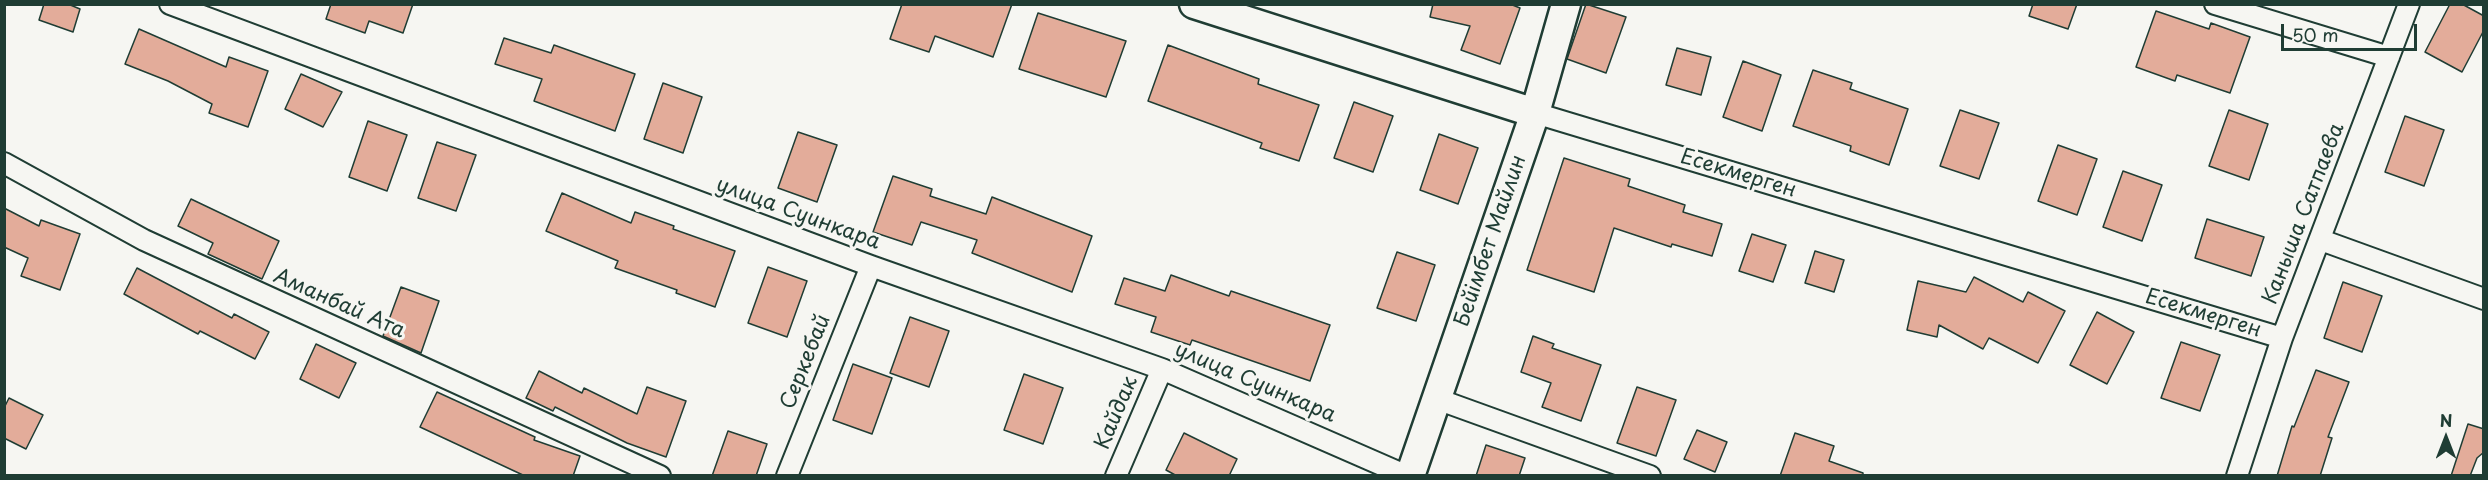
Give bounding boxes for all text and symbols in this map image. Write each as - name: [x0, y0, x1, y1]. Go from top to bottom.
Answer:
- scale bar: [2284, 12, 2420, 50]
- text: 50 m: [2292, 21, 2339, 48]
- street label: Каныша Сатпаева: [2258, 120, 2350, 308]
- street label: Eсекмерген: [1677, 144, 1799, 204]
- street label: Бейімбет Майлин: [1450, 152, 1532, 330]
- street label: улица Суинкара: [713, 173, 883, 255]
- street label: Аманбай Ата: [269, 264, 409, 344]
- street label: Eсекмерген: [2142, 284, 2264, 344]
- street label: Серкебай: [776, 311, 836, 413]
- street label: улица Суинкара: [1171, 338, 1339, 428]
- street label: Кайдак: [1090, 373, 1144, 453]
- north arrow: [2416, 408, 2476, 468]
- text: N: [2440, 408, 2452, 432]

